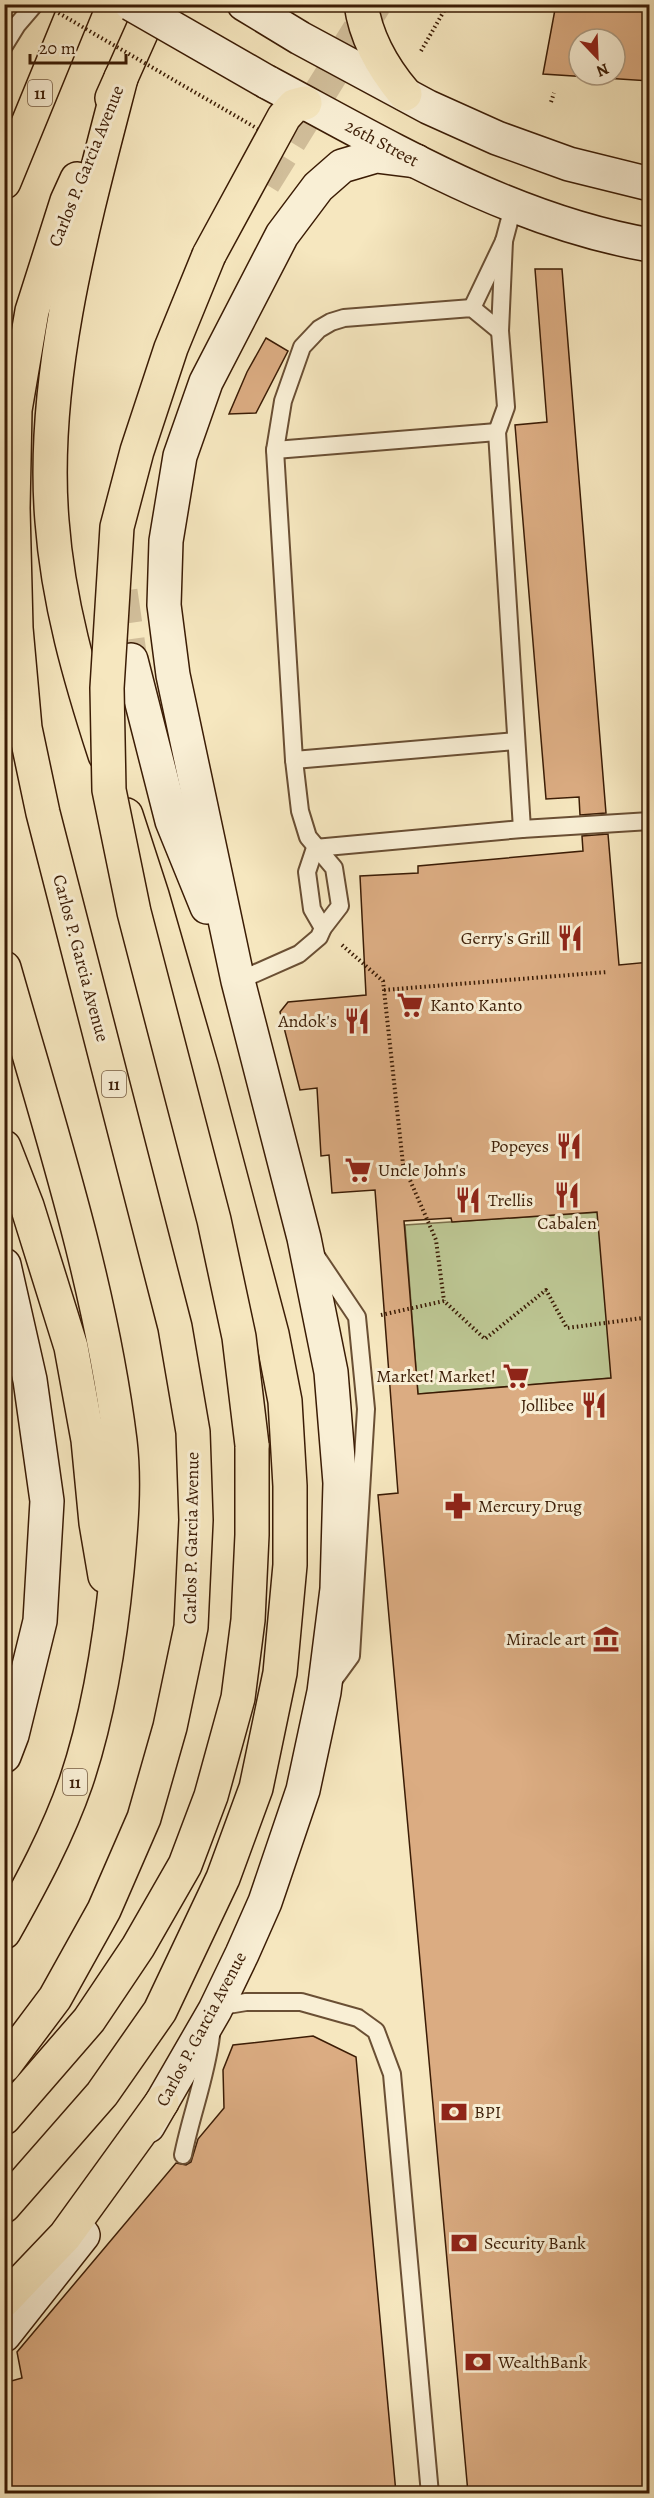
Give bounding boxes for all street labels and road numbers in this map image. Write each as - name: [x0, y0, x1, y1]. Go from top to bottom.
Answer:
- road number: 11: [28, 80, 52, 106]
- street label: Carlos P. Garcia Avenue: [43, 82, 129, 250]
- street label: 26th Street: [341, 114, 423, 172]
- street label: Carlos P. Garcia Avenue: [47, 872, 115, 1044]
- road number: 11: [102, 1071, 126, 1097]
- street label: Carlos P. Garcia Avenue: [177, 1452, 205, 1624]
- road number: 11: [63, 1769, 87, 1795]
- street label: Carlos P. Garcia Avenue: [150, 1947, 252, 2111]

